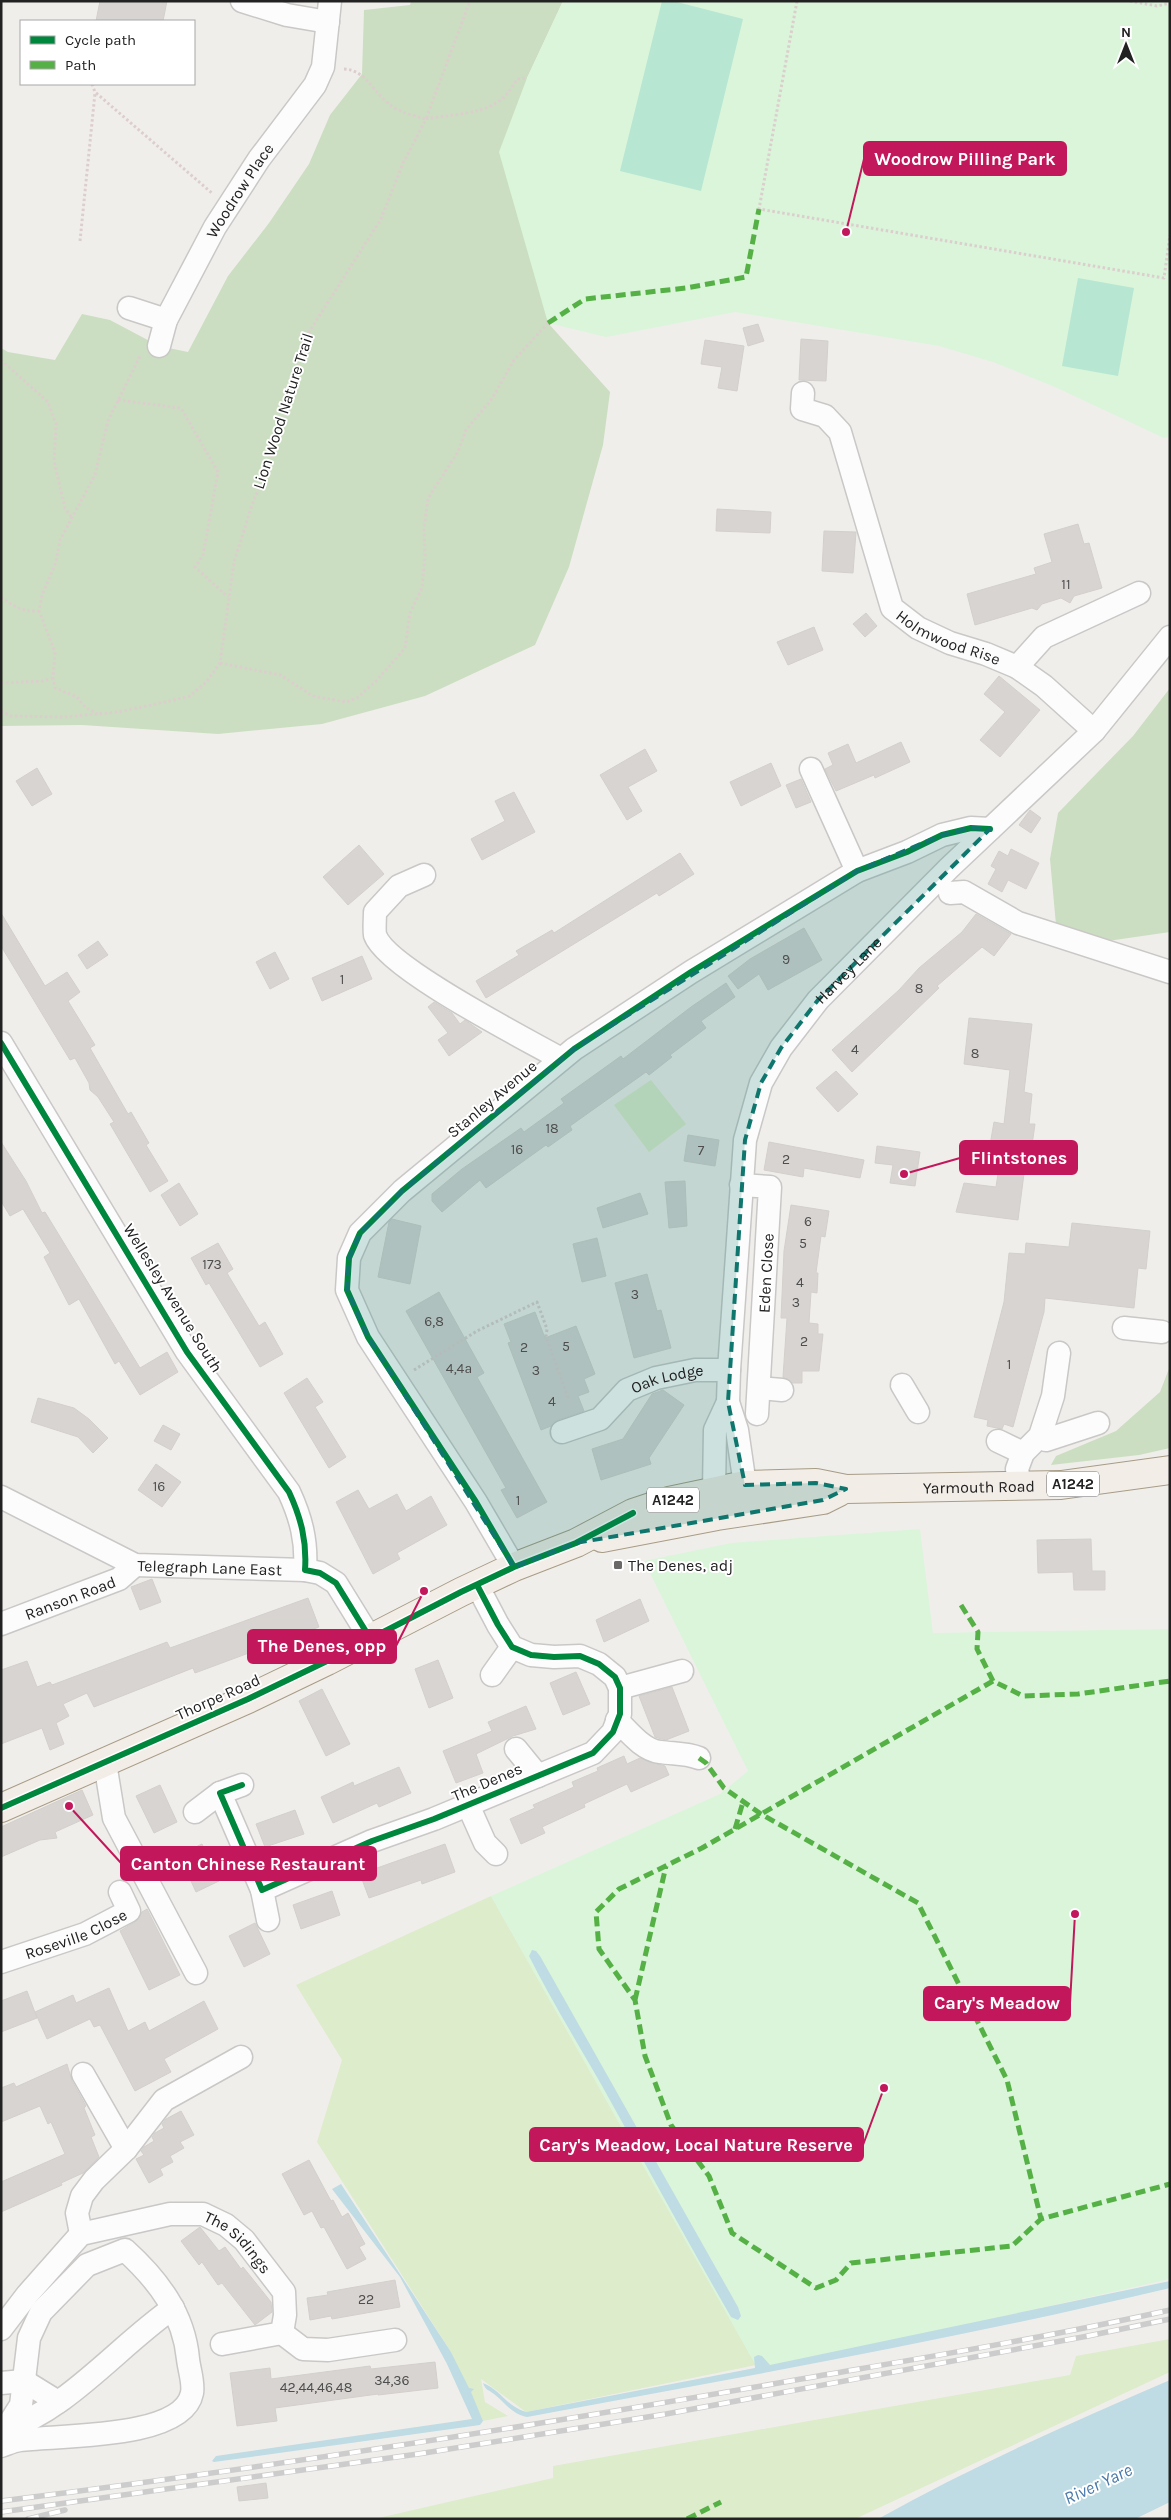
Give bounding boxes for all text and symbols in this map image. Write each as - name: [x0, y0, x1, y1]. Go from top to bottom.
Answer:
- legend: [20, 20, 195, 85]
- north arrow: [1101, 20, 1151, 70]
- text: N: [1121, 24, 1131, 41]
- text: Cycle path: [65, 31, 136, 49]
- text: Path: [65, 56, 96, 74]
- street label: Woodrow Place: [202, 139, 277, 241]
- callout: Woodrow Pilling Park: [864, 142, 1066, 175]
- text: Woodrow Pilling Park: [874, 148, 1056, 170]
- street label: Lion Wood Nature Trail: [249, 331, 317, 491]
- house number: 11: [1061, 576, 1071, 593]
- street label: Holmwood Rise: [893, 605, 1003, 669]
- street label: Harvey Lane: [810, 932, 885, 1008]
- house number: 9: [782, 951, 790, 968]
- house number: 1: [340, 971, 344, 988]
- house number: 8: [915, 980, 923, 997]
- house number: 4: [851, 1041, 859, 1058]
- house number: 8: [971, 1045, 979, 1062]
- street label: Stanley Avenue: [443, 1056, 541, 1142]
- house number: 18: [545, 1120, 559, 1137]
- house number: 16: [511, 1141, 523, 1158]
- callout: Flintstones: [960, 1141, 1077, 1174]
- house number: 7: [698, 1142, 705, 1159]
- text: Flintstones: [971, 1147, 1067, 1169]
- house number: 2: [782, 1151, 790, 1168]
- house number: 6: [804, 1213, 812, 1230]
- street label: Wellesley Avenue South: [119, 1220, 227, 1376]
- street label: Eden Close: [754, 1233, 778, 1313]
- house number: 5: [799, 1235, 807, 1252]
- house number: 173: [202, 1256, 222, 1273]
- house number: 4: [796, 1274, 804, 1291]
- house number: 3: [631, 1286, 639, 1303]
- house number: 3: [792, 1294, 800, 1311]
- house number: 6,8: [424, 1313, 444, 1330]
- house number: 2: [800, 1333, 808, 1350]
- house number: 5: [562, 1338, 570, 1355]
- house number: 2: [520, 1339, 528, 1356]
- house number: 1: [1007, 1356, 1011, 1373]
- house number: 4,4a: [446, 1360, 472, 1377]
- street label: Oak Lodge: [628, 1361, 704, 1397]
- house number: 3: [532, 1362, 540, 1379]
- house number: 4: [548, 1393, 556, 1410]
- road number: A1242: [1047, 1472, 1099, 1496]
- street label: Yarmouth Road: [923, 1476, 1035, 1497]
- house number: 16: [153, 1478, 165, 1495]
- road number: A1242: [647, 1488, 699, 1512]
- house number: 1: [516, 1492, 520, 1509]
- street label: Telegraph Lane East: [137, 1556, 282, 1579]
- place label: The Denes, adj: [628, 1556, 733, 1575]
- marker: The Denes, adj: [612, 1559, 624, 1571]
- street label: Ranson Road: [22, 1572, 118, 1624]
- callout: The Denes, opp: [248, 1630, 396, 1663]
- text: The Denes, opp: [258, 1635, 386, 1657]
- street label: Thorpe Road: [173, 1670, 263, 1724]
- street label: The Denes: [449, 1759, 525, 1805]
- callout: Canton Chinese Restaurant: [121, 1847, 376, 1880]
- text: Canton Chinese Restaurant: [131, 1853, 365, 1875]
- street label: Roseville Close: [22, 1904, 130, 1963]
- callout: Cary's Meadow: [924, 1987, 1070, 2020]
- text: Cary's Meadow: [934, 1992, 1060, 2014]
- callout: Cary's Meadow, Local Nature Reserve: [530, 2128, 863, 2161]
- text: Cary's Meadow, Local Nature Reserve: [539, 2134, 853, 2156]
- street label: The Sidings: [201, 2207, 276, 2277]
- house number: 22: [358, 2291, 374, 2308]
- house number: 34,36: [374, 2372, 410, 2389]
- house number: 42,44,46,48: [280, 2379, 352, 2396]
- water label: River Yare: [1060, 2459, 1136, 2509]

